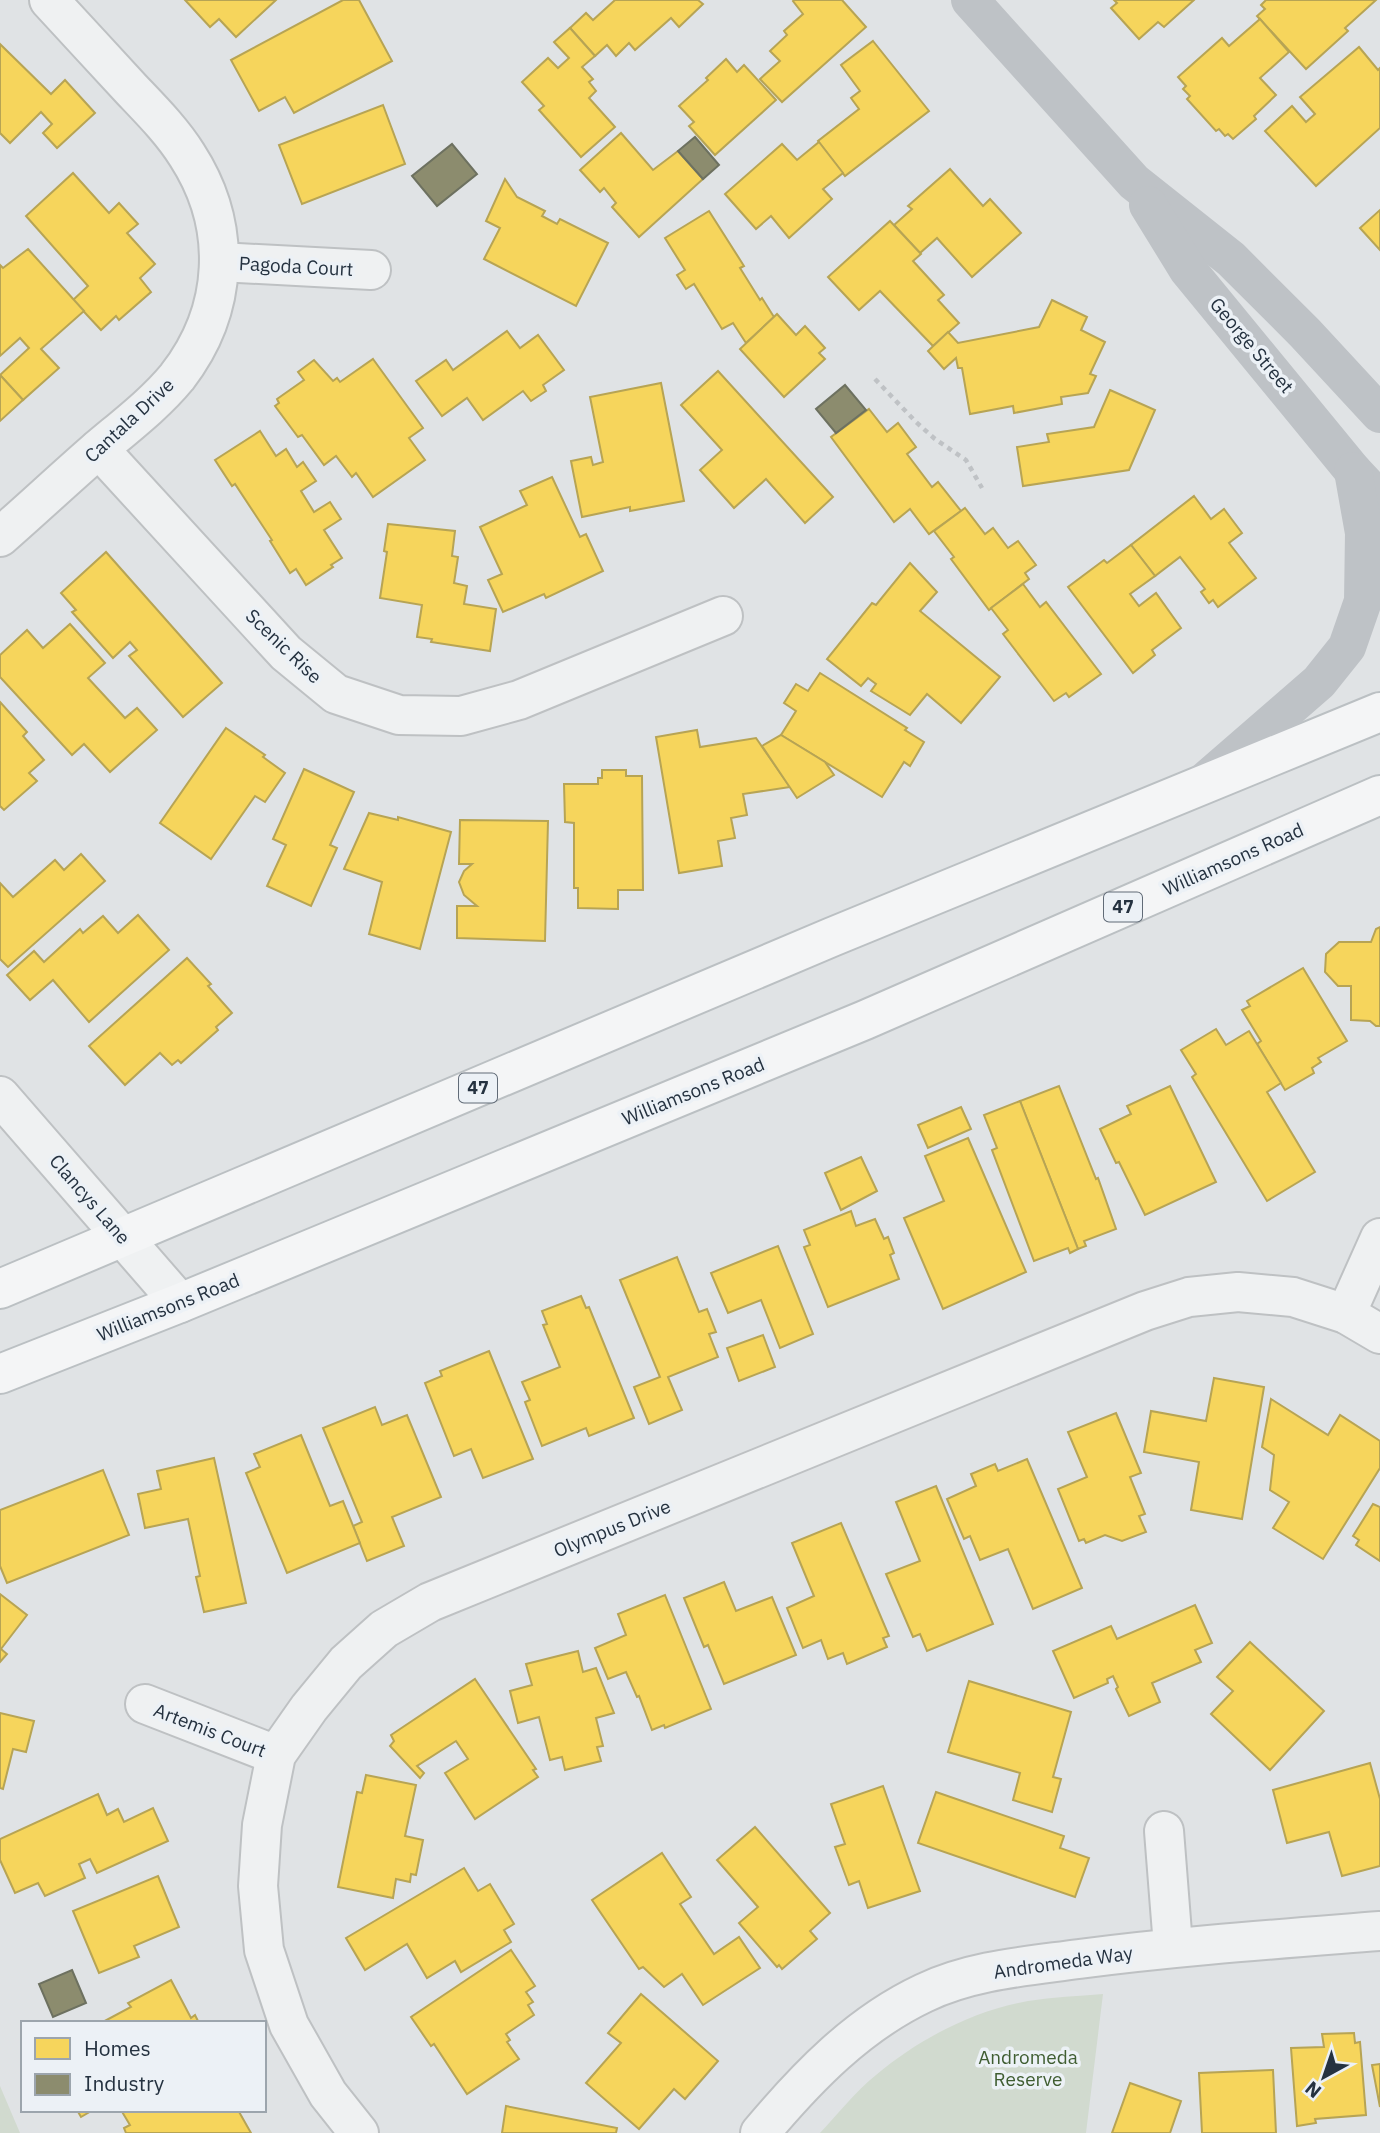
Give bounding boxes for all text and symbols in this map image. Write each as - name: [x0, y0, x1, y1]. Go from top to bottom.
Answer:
- street label: Pagoda Court: [238, 251, 354, 281]
- street label: George Street: [1205, 292, 1299, 398]
- street label: Cantala Drive: [79, 373, 179, 467]
- street label: Scenic Rise: [241, 604, 327, 688]
- street label: Williamsons Road: [1159, 817, 1307, 901]
- road number: 47: [1104, 893, 1142, 922]
- street label: Williamsons Road: [618, 1051, 768, 1131]
- road number: 47: [459, 1073, 497, 1102]
- street label: Clancys Lane: [44, 1149, 136, 1249]
- street label: Williamsons Road: [93, 1267, 243, 1347]
- street label: Olympus Drive: [550, 1494, 674, 1562]
- street label: Artemis Court: [150, 1698, 270, 1762]
- street label: Andromeda Way: [992, 1940, 1135, 1984]
- legend: [21, 2021, 266, 2112]
- text: Homes: [84, 2034, 151, 2062]
- north arrow: [1289, 2042, 1359, 2112]
- park label: Andromeda Reserve: [978, 2045, 1078, 2091]
- text: Industry: [84, 2069, 165, 2097]
- text: N: [1300, 2076, 1326, 2104]

